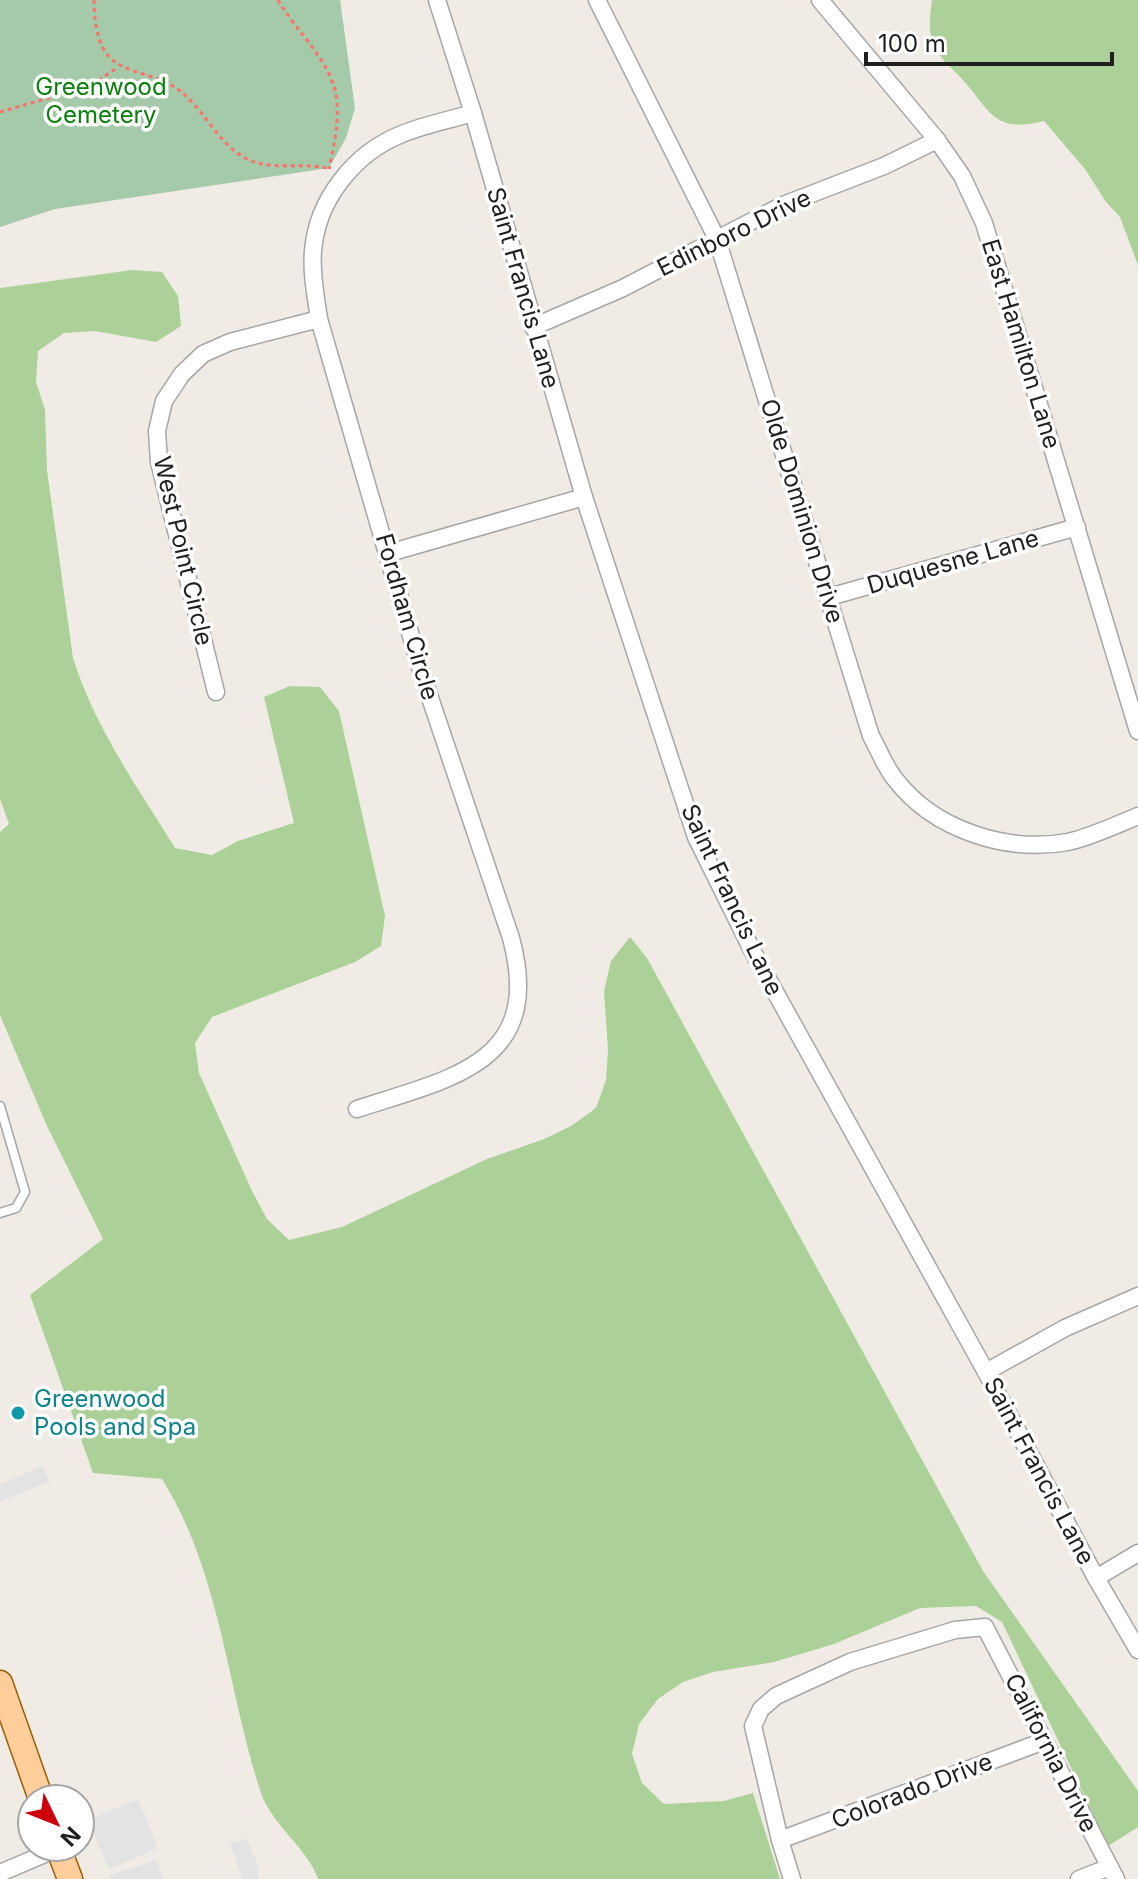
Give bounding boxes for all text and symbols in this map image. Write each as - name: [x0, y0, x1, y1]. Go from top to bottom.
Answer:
- scale bar: [866, 16, 1112, 66]
- text: 100 m: [878, 29, 946, 58]
- park label: Greenwood Cemetery: [35, 72, 167, 129]
- street label: Edinboro Drive: [652, 183, 815, 282]
- street label: Saint Francis Lane: [481, 184, 566, 392]
- street label: East Hamilton Lane: [976, 236, 1067, 452]
- street label: Olde Dominion Drive: [755, 395, 850, 627]
- street label: West Point Circle: [148, 453, 219, 648]
- street label: Duquesne Lane: [864, 523, 1042, 600]
- street label: Fordham Circle: [370, 530, 445, 703]
- street label: Saint Francis Lane: [675, 799, 790, 1000]
- street label: Saint Francis Lane: [978, 1372, 1101, 1569]
- place label: Greenwood Pools and Spa: [34, 1384, 196, 1441]
- marker: Greenwood Pools and Spa: [9, 1404, 27, 1422]
- street label: California Drive: [999, 1668, 1104, 1837]
- street label: Colorado Drive: [827, 1747, 996, 1835]
- north arrow: [16, 1783, 96, 1863]
- text: N: [55, 1822, 86, 1852]

